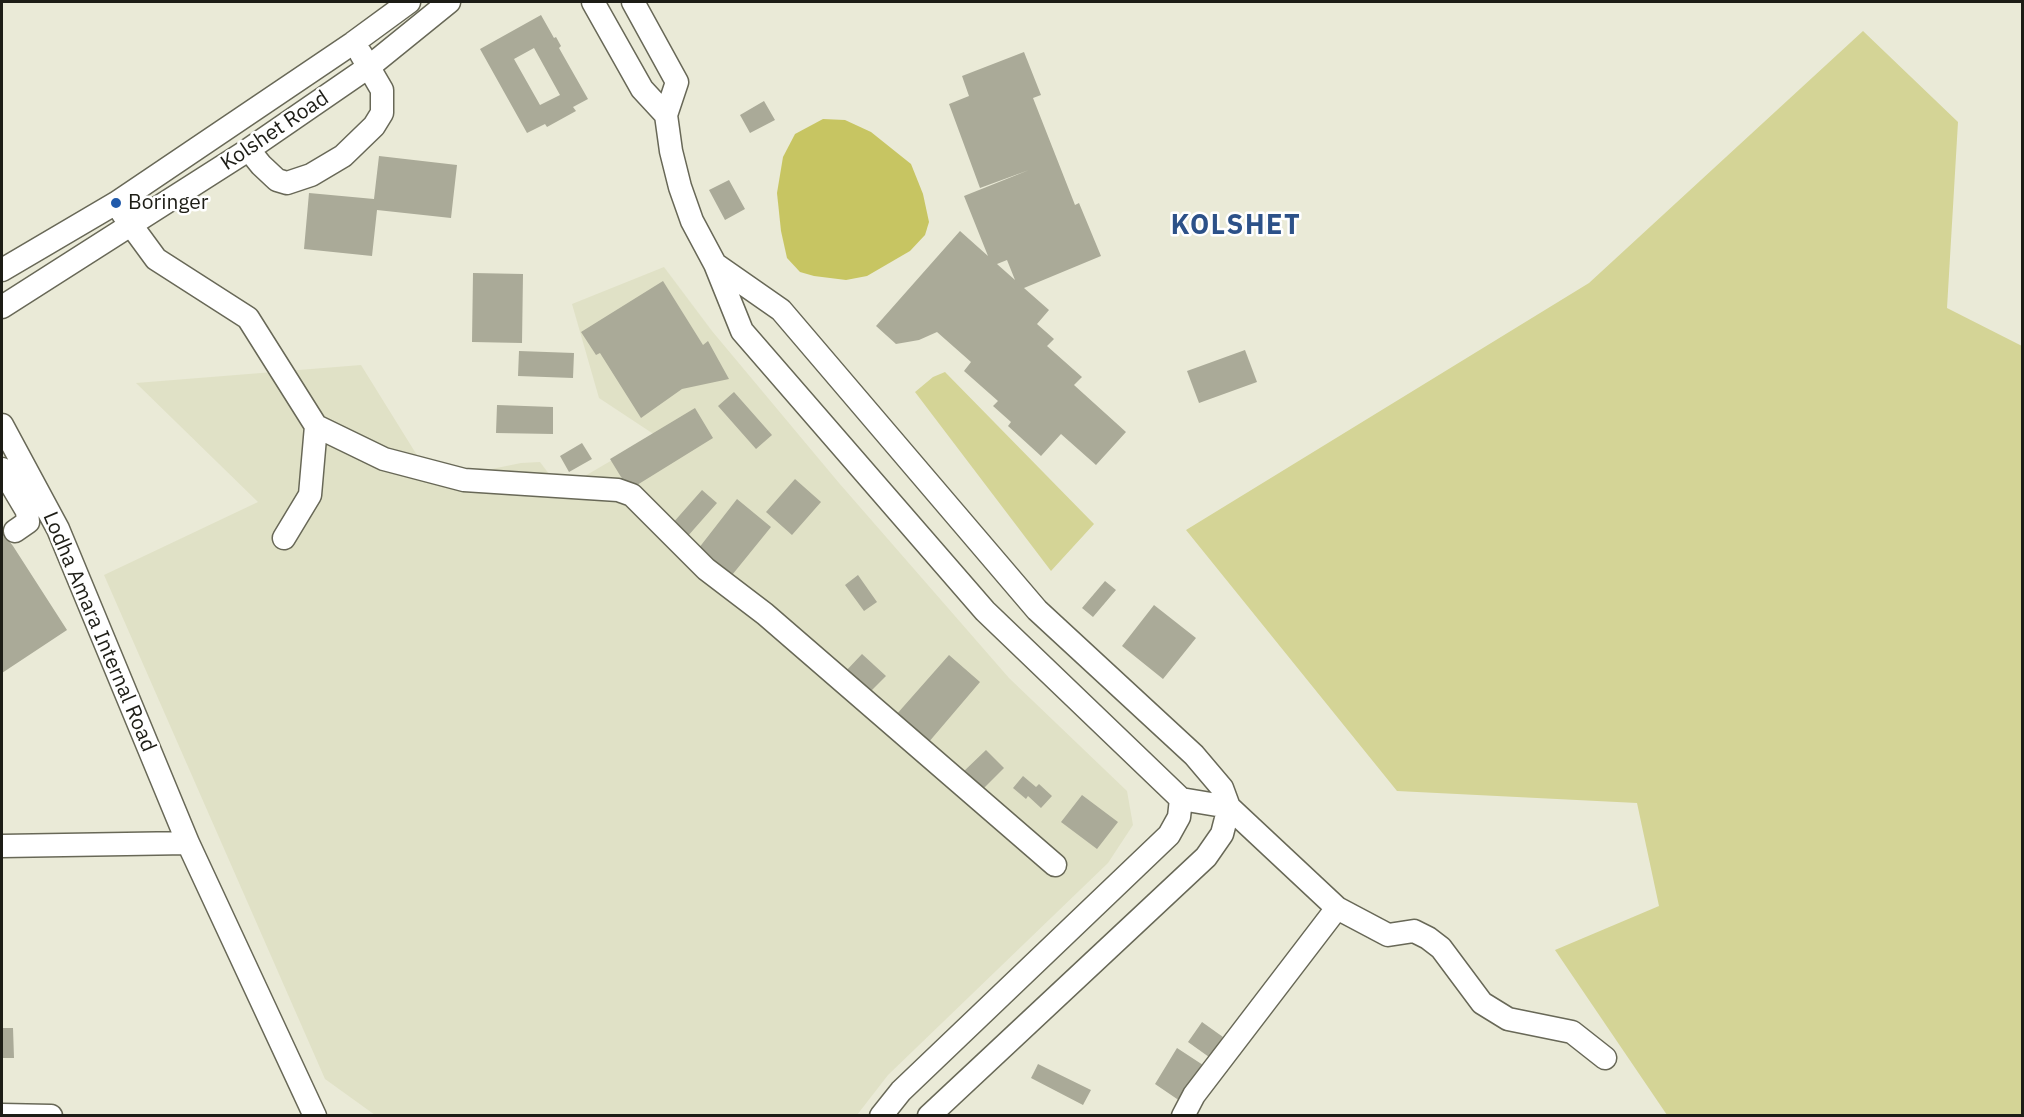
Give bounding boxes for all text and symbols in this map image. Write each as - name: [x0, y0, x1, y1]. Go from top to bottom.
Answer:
- street label: Kolshet Road: [216, 86, 334, 176]
- place label: Boringer: [128, 190, 209, 216]
- marker: Boringer: [109, 196, 123, 210]
- district label: KOLSHET: [1171, 210, 1301, 242]
- street label: Lodha Amara Internal Road: [37, 508, 161, 756]

